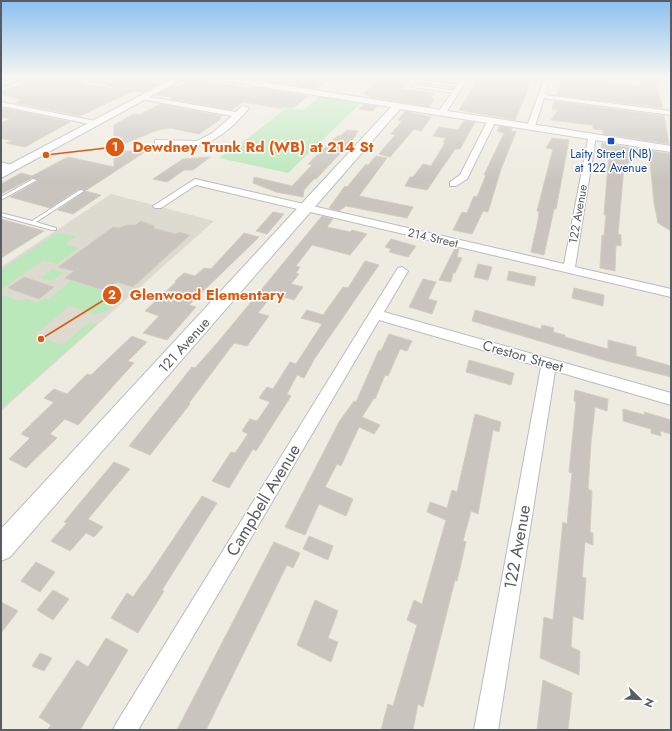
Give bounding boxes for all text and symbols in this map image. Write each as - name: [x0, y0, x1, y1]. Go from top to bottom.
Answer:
- callout: Dewdney Trunk Rd (WB) at 214 St: [105, 134, 382, 161]
- text: Dewdney Trunk Rd (WB) at 214 St: [132, 136, 374, 158]
- marker: Laity Street (NB) at 122 Avenue: [606, 136, 616, 146]
- text: 1: [112, 138, 118, 156]
- place label: Laity Street (NB) at 122 Avenue: [570, 145, 652, 177]
- street label: 122 Avenue: [564, 183, 592, 245]
- street label: 214 Street: [406, 223, 460, 253]
- callout: Glenwood Elementary: [102, 281, 293, 308]
- text: Glenwood Elementary: [130, 284, 284, 306]
- text: 2: [108, 286, 116, 304]
- street label: 121 Avenue: [154, 313, 214, 377]
- street label: Creston Street: [480, 335, 566, 377]
- street label: Campbell Avenue: [220, 439, 306, 561]
- street label: 122 Avenue: [498, 503, 536, 591]
- north arrow: [620, 679, 660, 719]
- text: N: [640, 696, 658, 710]

